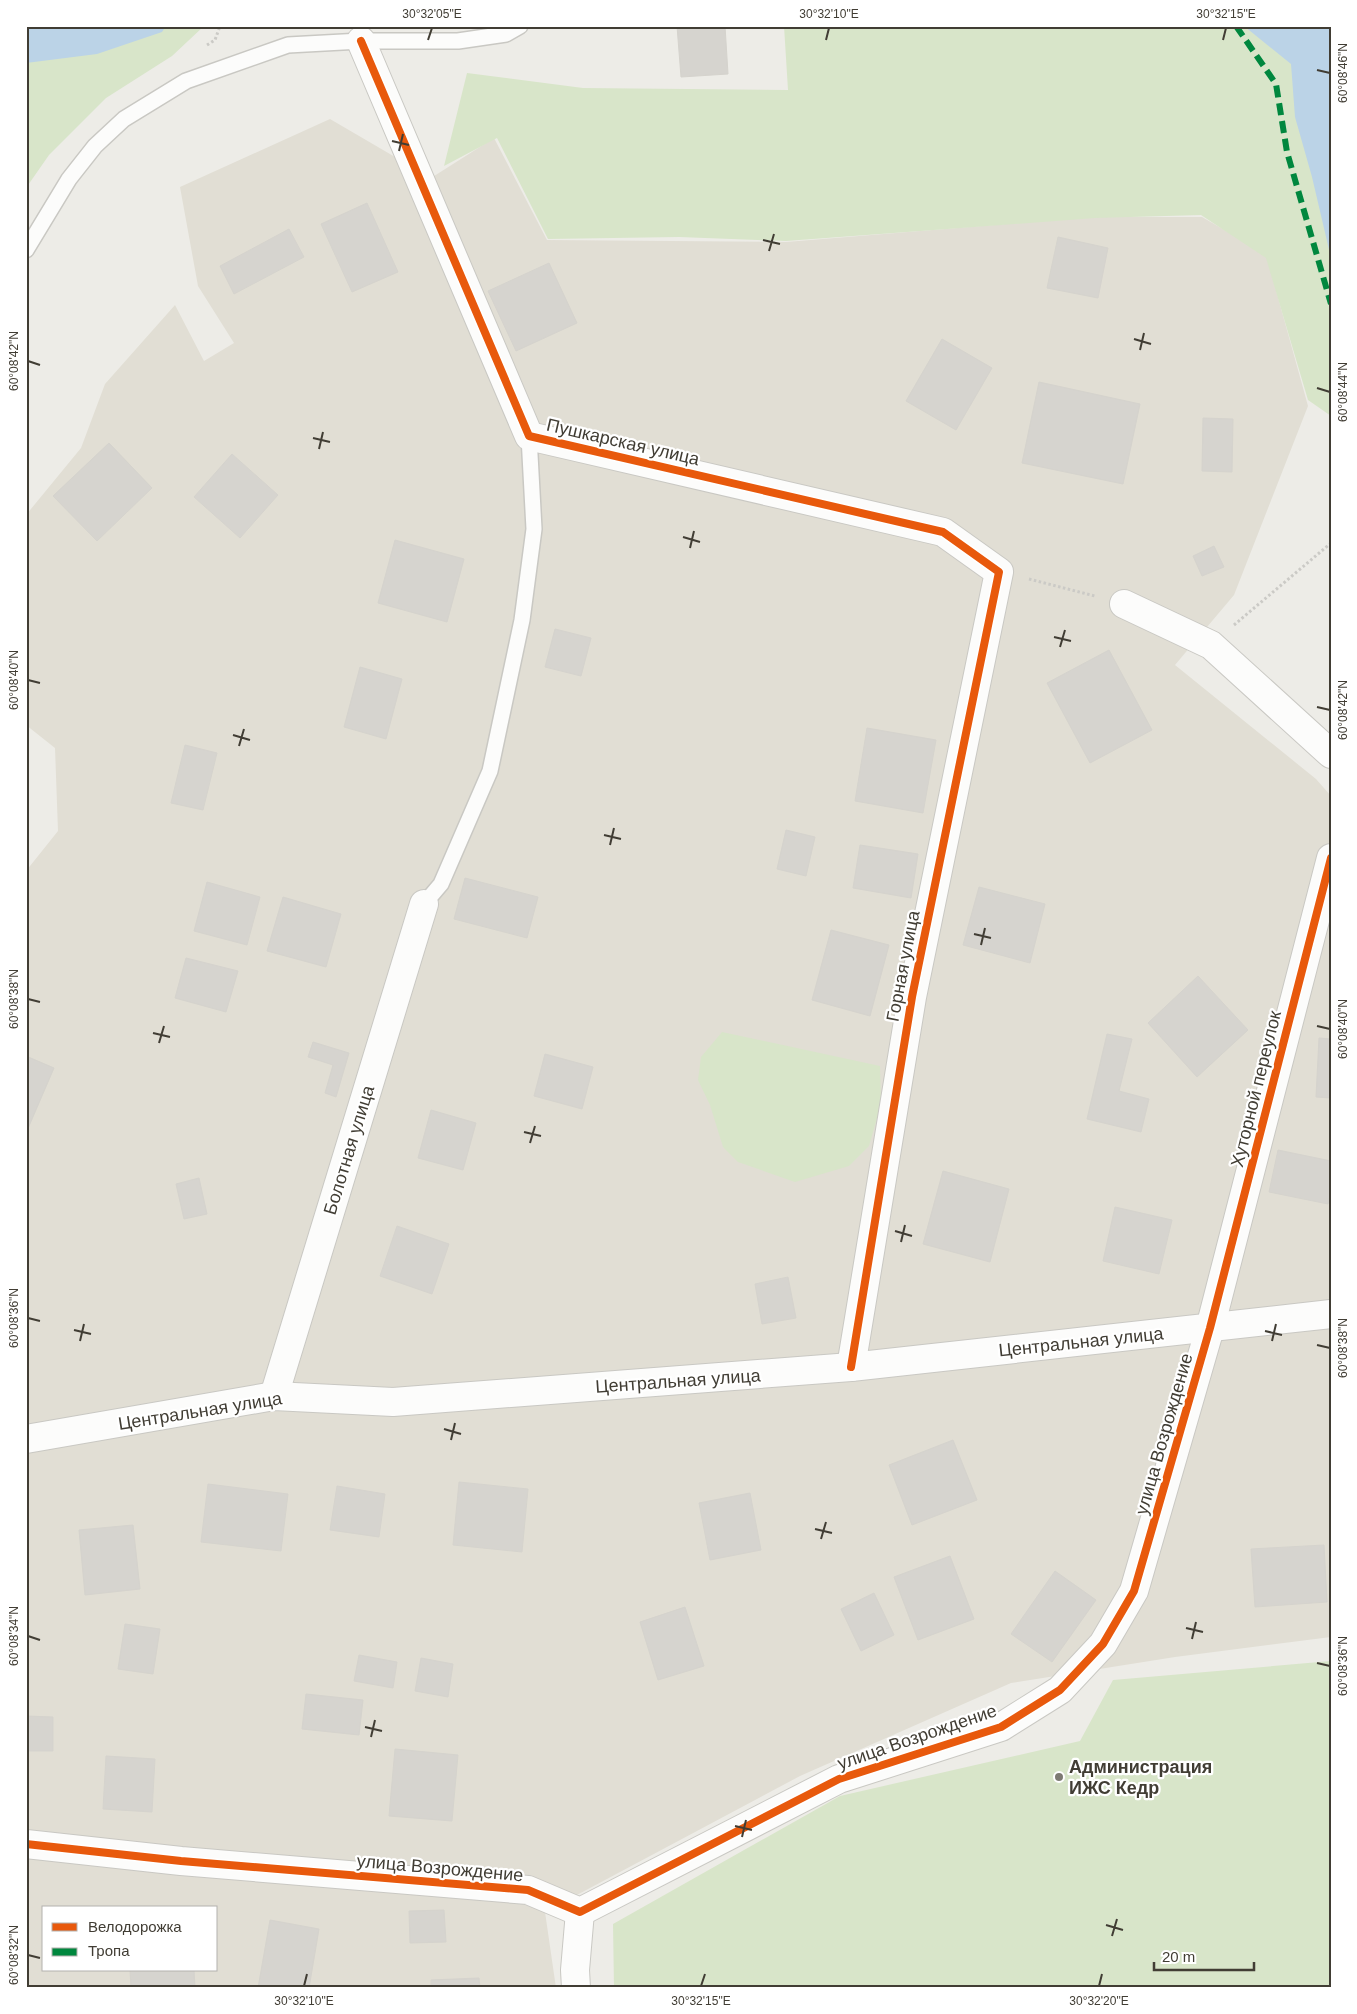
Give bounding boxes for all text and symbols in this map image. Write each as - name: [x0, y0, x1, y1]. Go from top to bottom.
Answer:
- text: 30°32'05"E: [402, 7, 462, 21]
- text: 30°32'10"E: [799, 7, 859, 21]
- text: 30°32'15"E: [1196, 7, 1256, 21]
- text: 60°08'46"N: [1336, 43, 1350, 103]
- text: 60°08'42"N: [7, 331, 21, 391]
- text: 60°08'44"N: [1336, 362, 1350, 422]
- street label: Пушкарская улица: [545, 415, 702, 470]
- text: 60°08'40"N: [7, 650, 21, 710]
- text: 60°08'42"N: [1336, 680, 1350, 740]
- street label: Горная улица: [882, 908, 924, 1023]
- text: 60°08'38"N: [7, 969, 21, 1029]
- text: 60°08'40"N: [1336, 999, 1350, 1059]
- street label: Хуторной переулок: [1227, 1009, 1285, 1169]
- street label: Болотная улица: [320, 1082, 378, 1217]
- text: 60°08'36"N: [7, 1288, 21, 1348]
- text: 60°08'38"N: [1336, 1318, 1350, 1378]
- street label: Центральная улица: [998, 1323, 1165, 1361]
- street label: улица Возрождение: [1131, 1351, 1197, 1517]
- street label: Центральная улица: [595, 1365, 762, 1397]
- street label: Центральная улица: [117, 1388, 284, 1434]
- text: 60°08'34"N: [7, 1606, 21, 1666]
- text: 60°08'36"N: [1336, 1636, 1350, 1696]
- street label: улица Возрождение: [835, 1700, 999, 1774]
- place label: Администрация ИЖС Кедр: [1069, 1757, 1212, 1798]
- marker: Администрация ИЖС Кедр: [1053, 1771, 1065, 1783]
- street label: улица Возрождение: [356, 1851, 524, 1885]
- legend: [42, 1906, 218, 1972]
- text: Велодорожка: [88, 1918, 182, 1935]
- text: 60°08'32"N: [7, 1925, 21, 1985]
- scale bar: [1154, 1939, 1254, 1971]
- text: Тропа: [88, 1942, 130, 1959]
- text: 20 m: [1162, 1948, 1195, 1965]
- text: 30°32'10"E: [274, 1994, 334, 2008]
- text: 30°32'15"E: [671, 1994, 731, 2008]
- text: 30°32'20"E: [1069, 1994, 1129, 2008]

